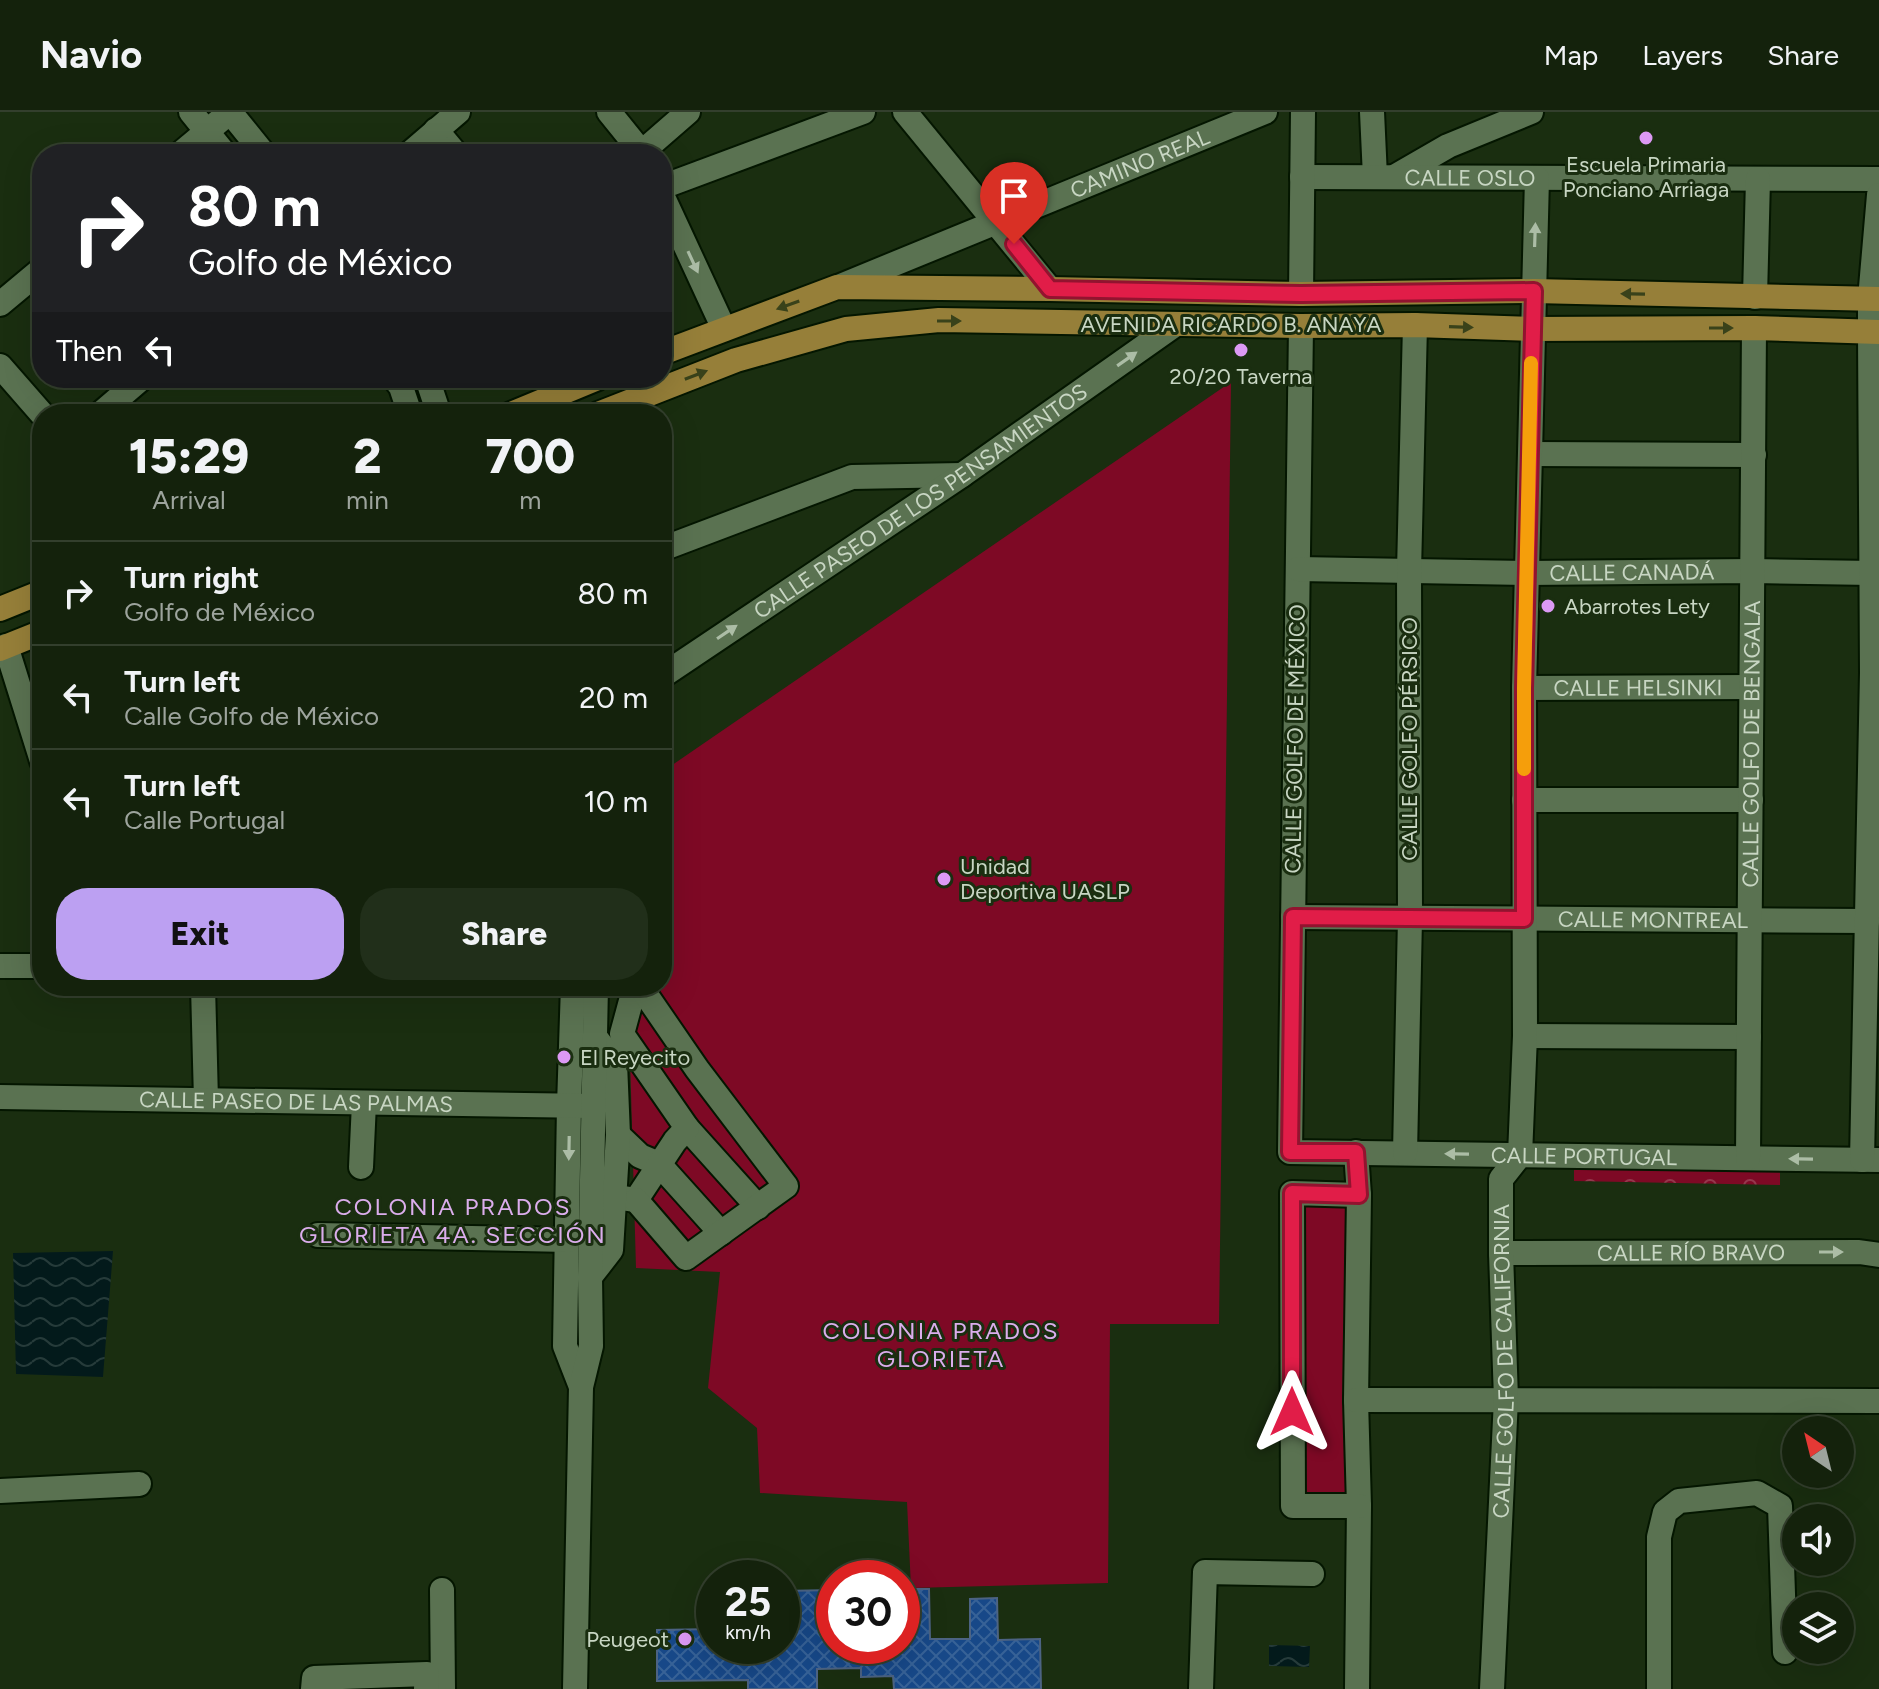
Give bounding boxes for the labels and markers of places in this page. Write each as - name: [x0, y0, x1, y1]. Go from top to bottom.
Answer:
- marker: Escuela Primaria Ponciano Arriaga: [1637, 129, 1655, 147]
- place label: Escuela Primaria Ponciano Arriaga: [1563, 151, 1729, 203]
- pin: [980, 162, 1048, 244]
- marker: 20/20 Taverna: [1232, 341, 1250, 359]
- place label: 20/20 Taverna: [1170, 363, 1312, 390]
- place label: Abarrotes Lety: [1564, 593, 1710, 620]
- marker: Abarrotes Lety: [1539, 597, 1557, 615]
- place label: Unidad Deportiva UASLP: [960, 853, 1130, 905]
- marker: Unidad Deportiva UASLP: [935, 870, 953, 888]
- place label: El Reyecito: [580, 1044, 690, 1071]
- marker: El Reyecito: [555, 1048, 573, 1066]
- place label: Peugeot: [586, 1626, 669, 1653]
- marker: Peugeot: [676, 1630, 694, 1648]

